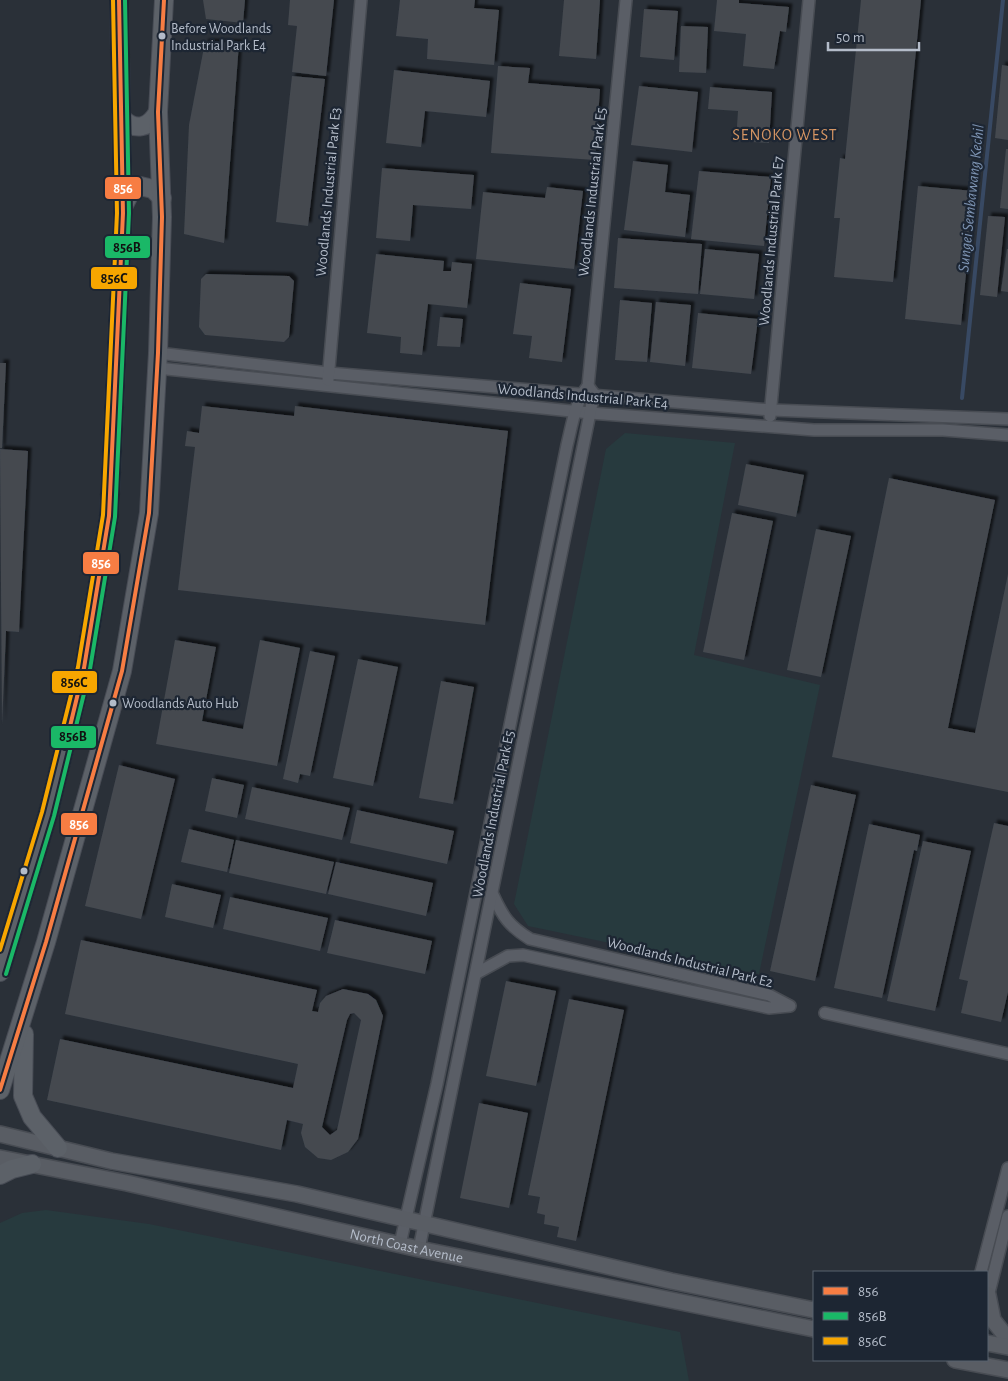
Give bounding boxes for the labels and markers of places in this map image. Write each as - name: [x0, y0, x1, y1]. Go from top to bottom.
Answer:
- place label: Before Woodlands Industrial Park E4: [171, 22, 271, 53]
- marker: Before Woodlands Industrial Park E4: [157, 31, 167, 41]
- place label: Woodlands Auto Hub: [122, 697, 239, 711]
- marker: Woodlands Auto Hub: [108, 698, 118, 708]
- unlabelled marker: [19, 866, 29, 876]

